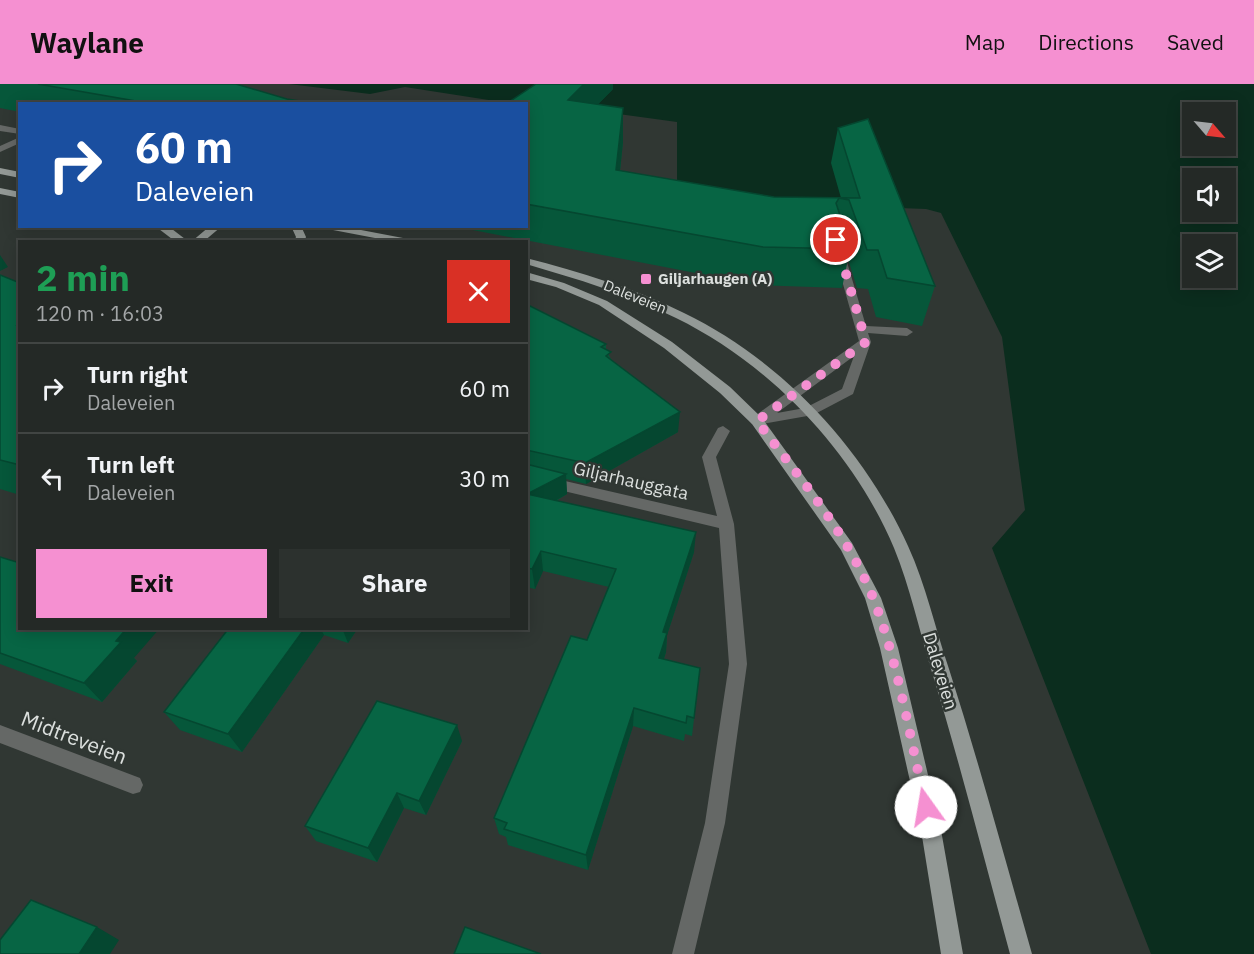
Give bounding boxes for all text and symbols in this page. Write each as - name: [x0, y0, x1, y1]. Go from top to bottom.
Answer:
- text: Waylane: [30, 24, 144, 61]
- text: Map: [965, 28, 1005, 56]
- text: Directions: [1038, 28, 1134, 56]
- text: Saved: [1167, 28, 1224, 56]
- north arrow: [1182, 102, 1236, 156]
- map controls: [1182, 102, 1236, 288]
- text: 60 m: [135, 120, 233, 175]
- icon: right: [36, 126, 114, 204]
- button: sound: [1182, 168, 1236, 222]
- text: Daleveien: [135, 173, 254, 208]
- pin: [810, 214, 861, 265]
- icon: arrive: [819, 223, 852, 256]
- button: layers: [1182, 234, 1236, 288]
- text: 2 min: [36, 254, 130, 301]
- button: close: [447, 260, 510, 323]
- place label: Giljarhaugen (A): [658, 269, 772, 288]
- marker: Giljarhaugen (A): [639, 272, 653, 286]
- street label: Daleveien: [601, 275, 669, 318]
- text: 120 m · 16:03: [36, 300, 164, 327]
- text: Turn right: [87, 360, 188, 389]
- icon: right: [36, 372, 69, 405]
- text: 60 m: [459, 374, 510, 403]
- text: Daleveien: [87, 389, 175, 416]
- text: Turn left: [87, 450, 175, 479]
- street label: Giljarhauggata: [571, 456, 691, 505]
- icon: left: [36, 462, 69, 495]
- text: 30 m: [459, 464, 510, 493]
- text: Daleveien: [87, 479, 175, 506]
- button: Exit: [36, 549, 267, 618]
- button: Share: [279, 549, 510, 618]
- street label: Daleveien: [918, 629, 963, 712]
- street label: Midtreveien: [17, 704, 131, 770]
- position arrow: [894, 775, 958, 839]

